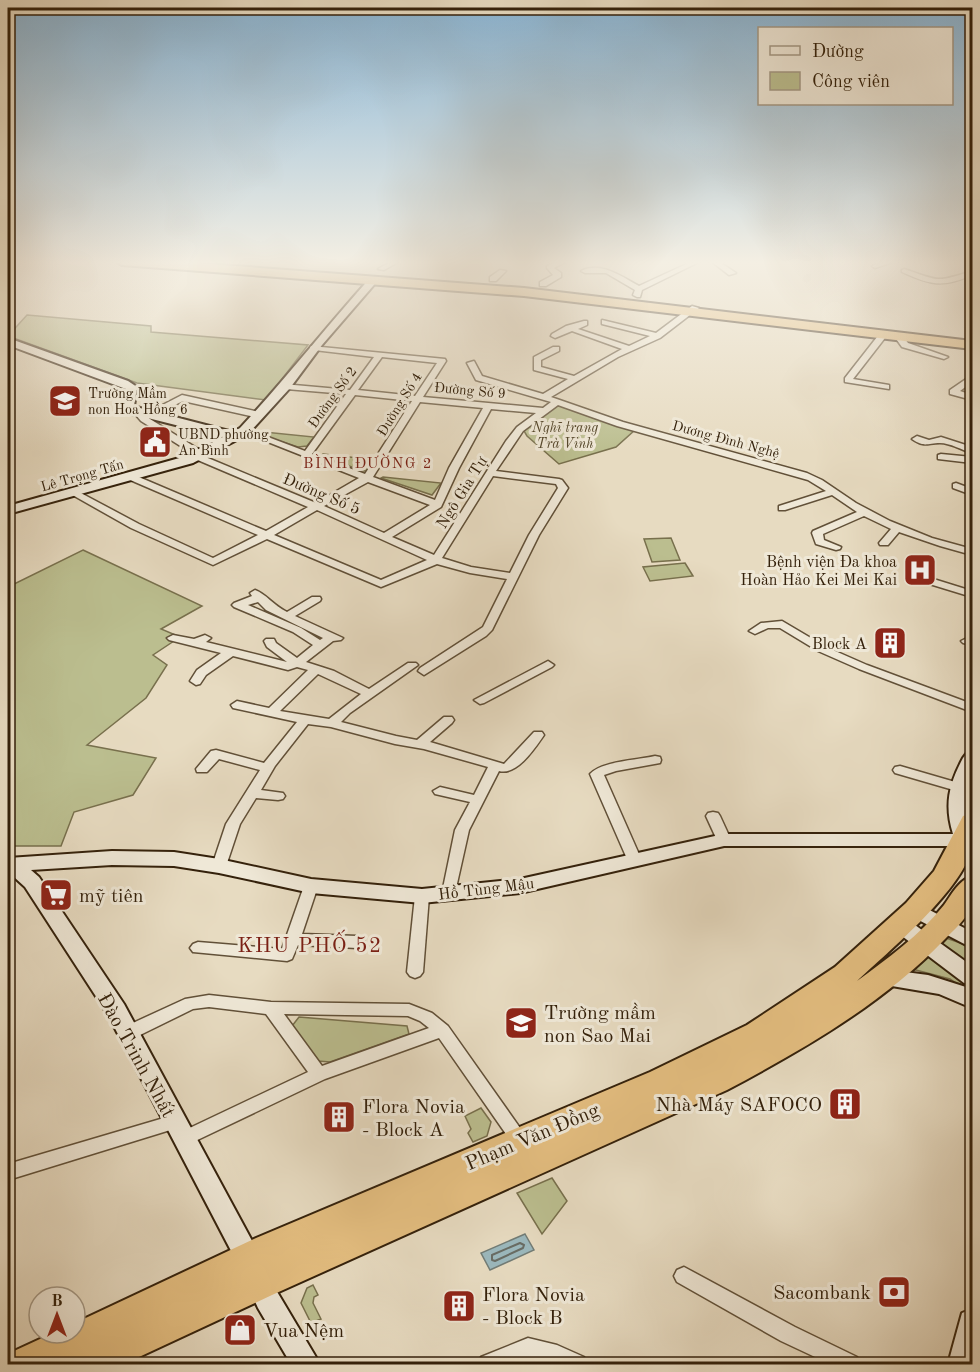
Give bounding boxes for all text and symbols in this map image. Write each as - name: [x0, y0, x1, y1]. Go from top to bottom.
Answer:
- legend: [758, 27, 953, 105]
- text: Đường: [812, 43, 864, 61]
- text: Công viên: [812, 73, 890, 91]
- street label: Đường Số 2: [305, 364, 360, 431]
- street label: Đường Số 4: [374, 370, 425, 439]
- street label: Đường Số 9: [433, 380, 506, 401]
- school or university icon: Trường Mầm non Hoa Hồng 6: [47, 383, 83, 419]
- place label: Trường Mầm non Hoa Hồng 6: [88, 385, 188, 417]
- street label: Dương Đình Nghệ: [671, 419, 781, 461]
- park label: Nghĩ trang Trà Vinh: [531, 421, 598, 451]
- public building icon: UBND phường An Bình: [137, 424, 173, 460]
- place label: UBND phường An Bình: [178, 428, 269, 458]
- district label: BÌNH ĐƯỜNG 2: [303, 453, 433, 472]
- street label: Ngô Gia Tự: [434, 454, 491, 532]
- street label: Lê Trọng Tấn: [39, 456, 126, 494]
- street label: Đường Số 5: [280, 470, 363, 518]
- hospital icon: Bệnh viện Đa khoa Hoàn Hảo Kei Mei Kai: [902, 552, 938, 588]
- place label: Bệnh viện Đa khoa Hoàn Hảo Kei Mei Kai: [740, 555, 897, 589]
- building icon: Block A: [872, 625, 908, 661]
- place label: Block A: [812, 637, 867, 653]
- street label: Hồ Tùng Mậu: [437, 873, 536, 904]
- supermarket icon: mỹ tiên: [38, 877, 74, 913]
- place label: mỹ tiên: [79, 887, 144, 907]
- district label: KHU PHỐ 52: [237, 929, 383, 957]
- street label: Đào Trinh Nhất: [93, 990, 178, 1122]
- place label: Trường mầm non Sao Mai: [544, 1002, 656, 1047]
- school or university icon: Trường mầm non Sao Mai: [503, 1005, 539, 1041]
- building icon: Nhà Máy SAFOCO: [827, 1086, 863, 1122]
- place label: Nhà Máy SAFOCO: [656, 1096, 822, 1116]
- place label: Flora Novia - Block A: [362, 1098, 465, 1141]
- building icon: Flora Novia - Block A: [321, 1099, 357, 1135]
- street label: Phạm Văn Đồng: [462, 1099, 603, 1175]
- bank icon: Sacombank: [876, 1274, 912, 1310]
- place label: Sacombank: [773, 1284, 871, 1304]
- north arrow: [27, 1285, 87, 1345]
- place label: Flora Novia - Block B: [482, 1286, 585, 1329]
- building icon: Flora Novia - Block B: [441, 1288, 477, 1324]
- text: B: [51, 1294, 63, 1310]
- shop icon: Vua Nệm: [222, 1312, 258, 1348]
- place label: Vua Nệm: [263, 1322, 344, 1342]

